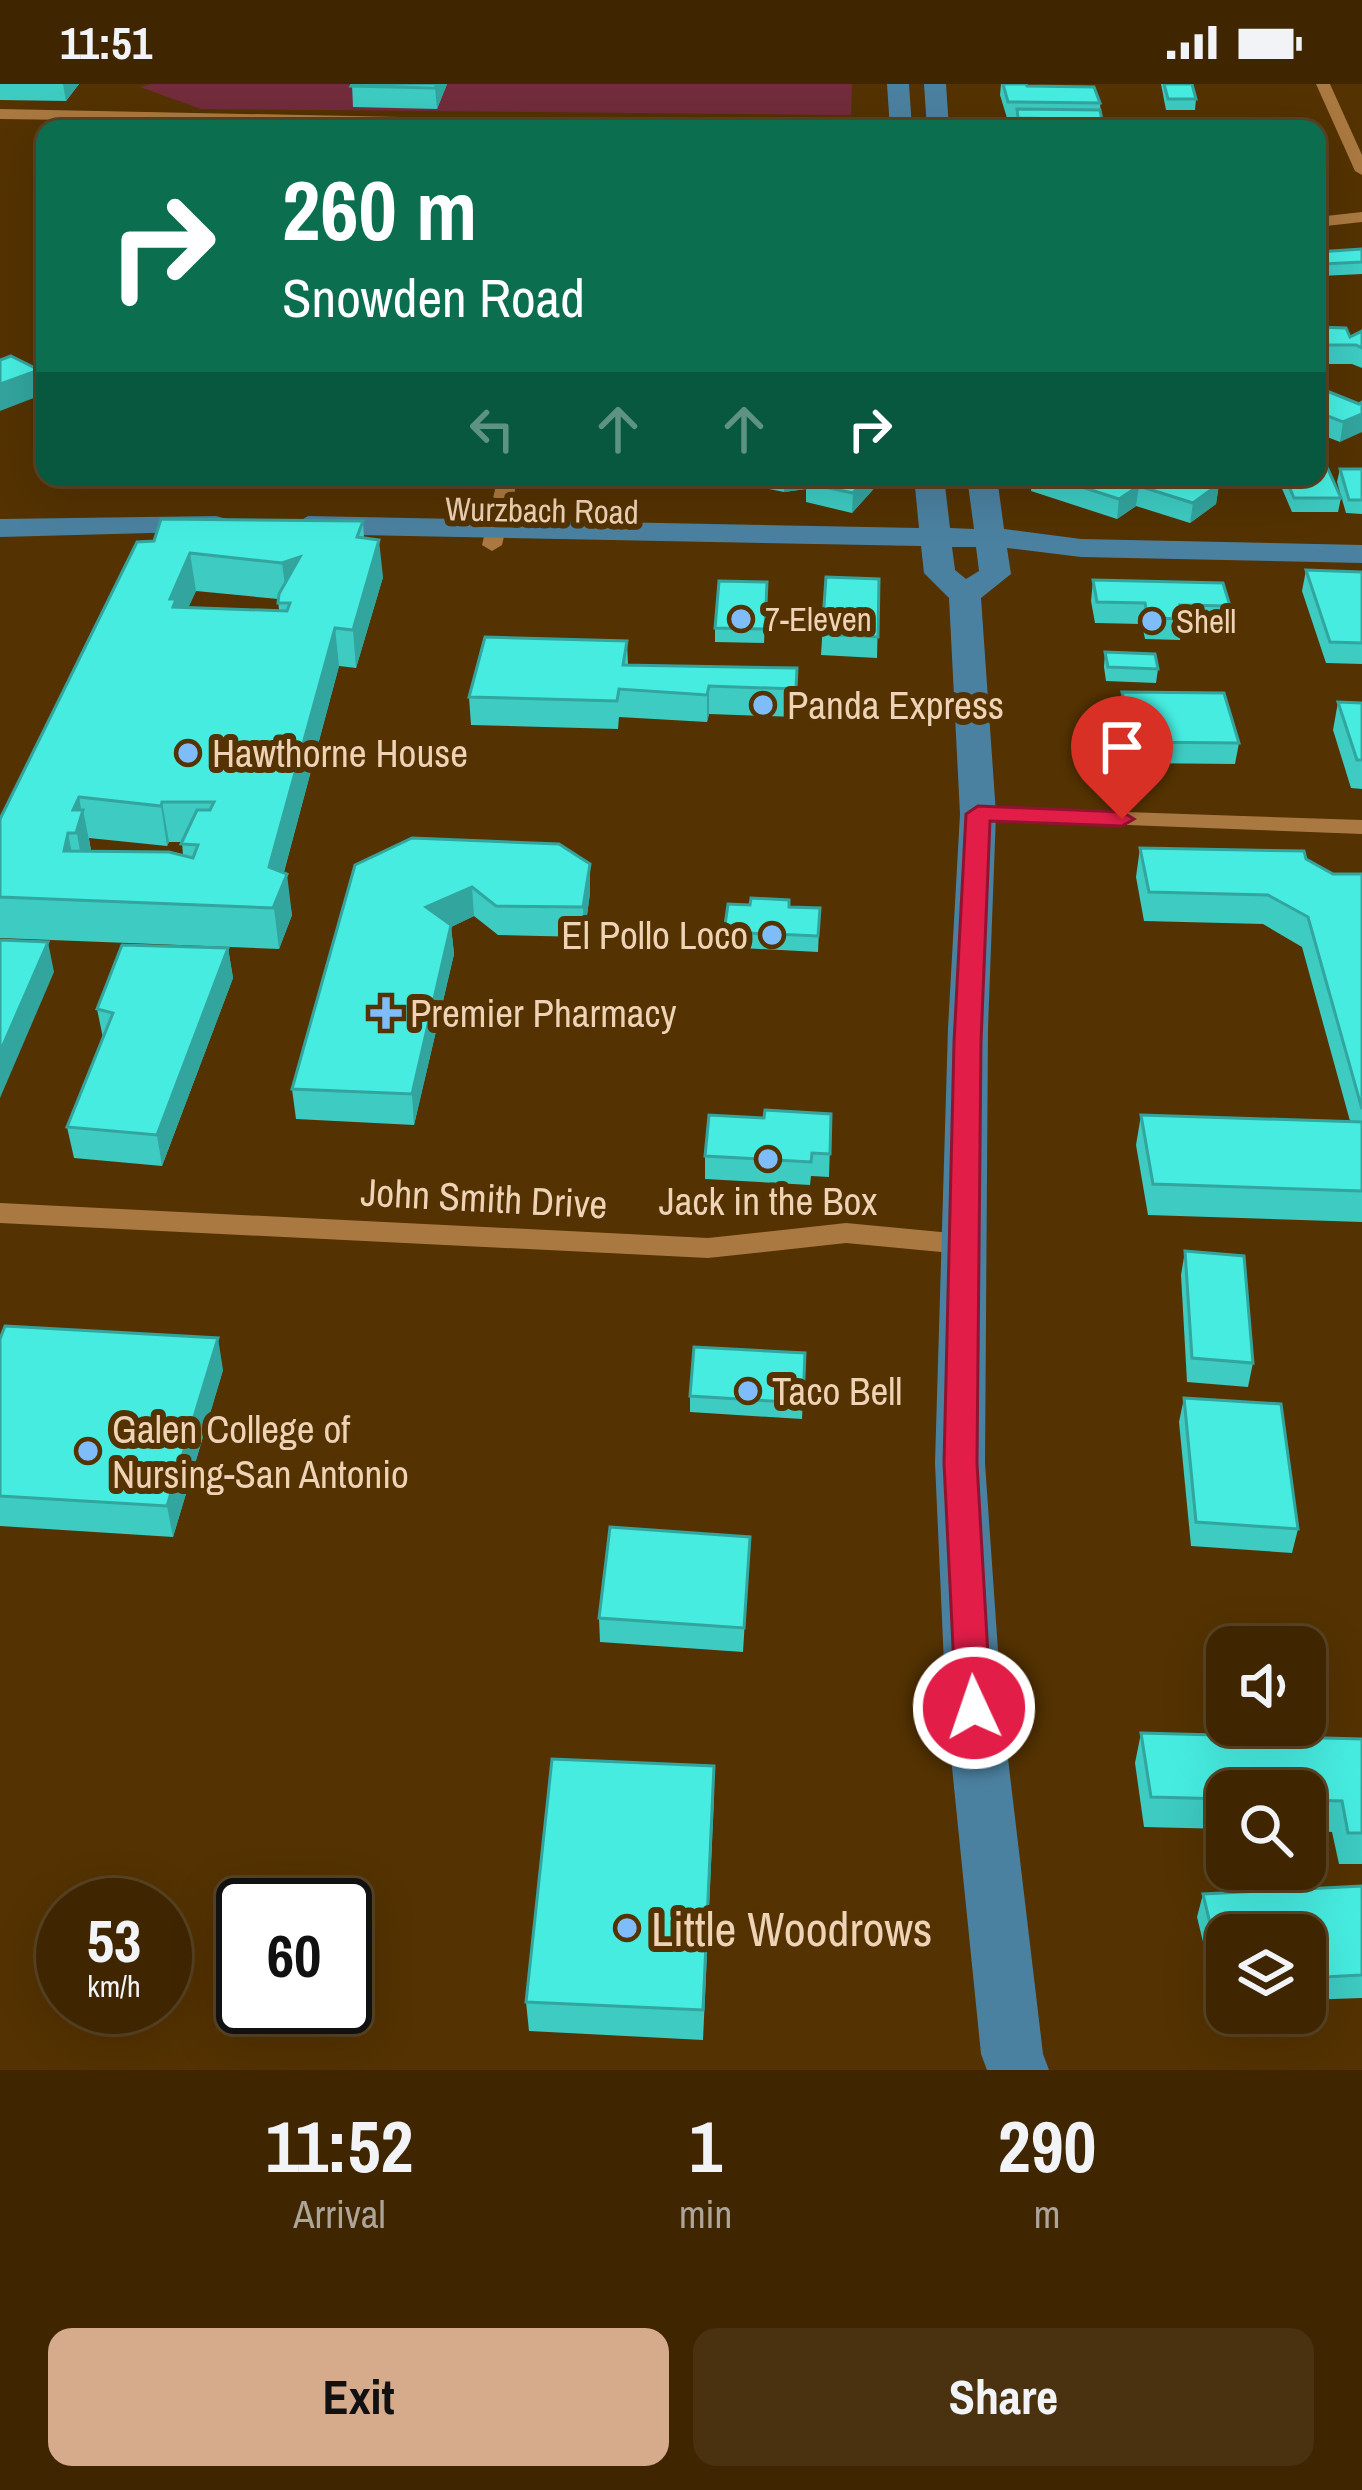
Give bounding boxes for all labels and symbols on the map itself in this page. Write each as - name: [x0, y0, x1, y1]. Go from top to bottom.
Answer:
- street label: Wurzbach Road: [445, 486, 639, 534]
- place label: 7-Eleven: [765, 597, 872, 641]
- place label: Shell: [1176, 599, 1236, 643]
- marker: 7-Eleven: [728, 606, 754, 632]
- marker: Shell: [1139, 608, 1165, 634]
- place label: Panda Express: [787, 679, 1004, 731]
- marker: Panda Express: [750, 692, 776, 718]
- pin: [1071, 696, 1173, 819]
- place label: Hawthorne House: [212, 727, 468, 779]
- marker: Hawthorne House: [175, 740, 201, 766]
- place label: El Pollo Loco: [561, 909, 748, 961]
- marker: El Pollo Loco: [759, 922, 785, 948]
- place label: Premier Pharmacy: [410, 987, 677, 1039]
- marker: Premier Pharmacy: [373, 1000, 399, 1026]
- marker: Jack in the Box: [755, 1146, 781, 1172]
- street label: John Smith Drive: [359, 1166, 609, 1230]
- place label: Jack in the Box: [659, 1175, 877, 1227]
- place label: Taco Bell: [772, 1365, 902, 1417]
- marker: Taco Bell: [735, 1378, 761, 1404]
- place label: Galen College of Nursing-San Antonio: [112, 1403, 409, 1500]
- marker: Galen College of Nursing-San Antonio: [75, 1438, 101, 1464]
- position arrow: [911, 1645, 1037, 1771]
- speed limit sign: 60: [216, 1878, 372, 2034]
- place label: Little Woodrows: [651, 1896, 933, 1961]
- marker: Little Woodrows: [614, 1915, 640, 1941]

